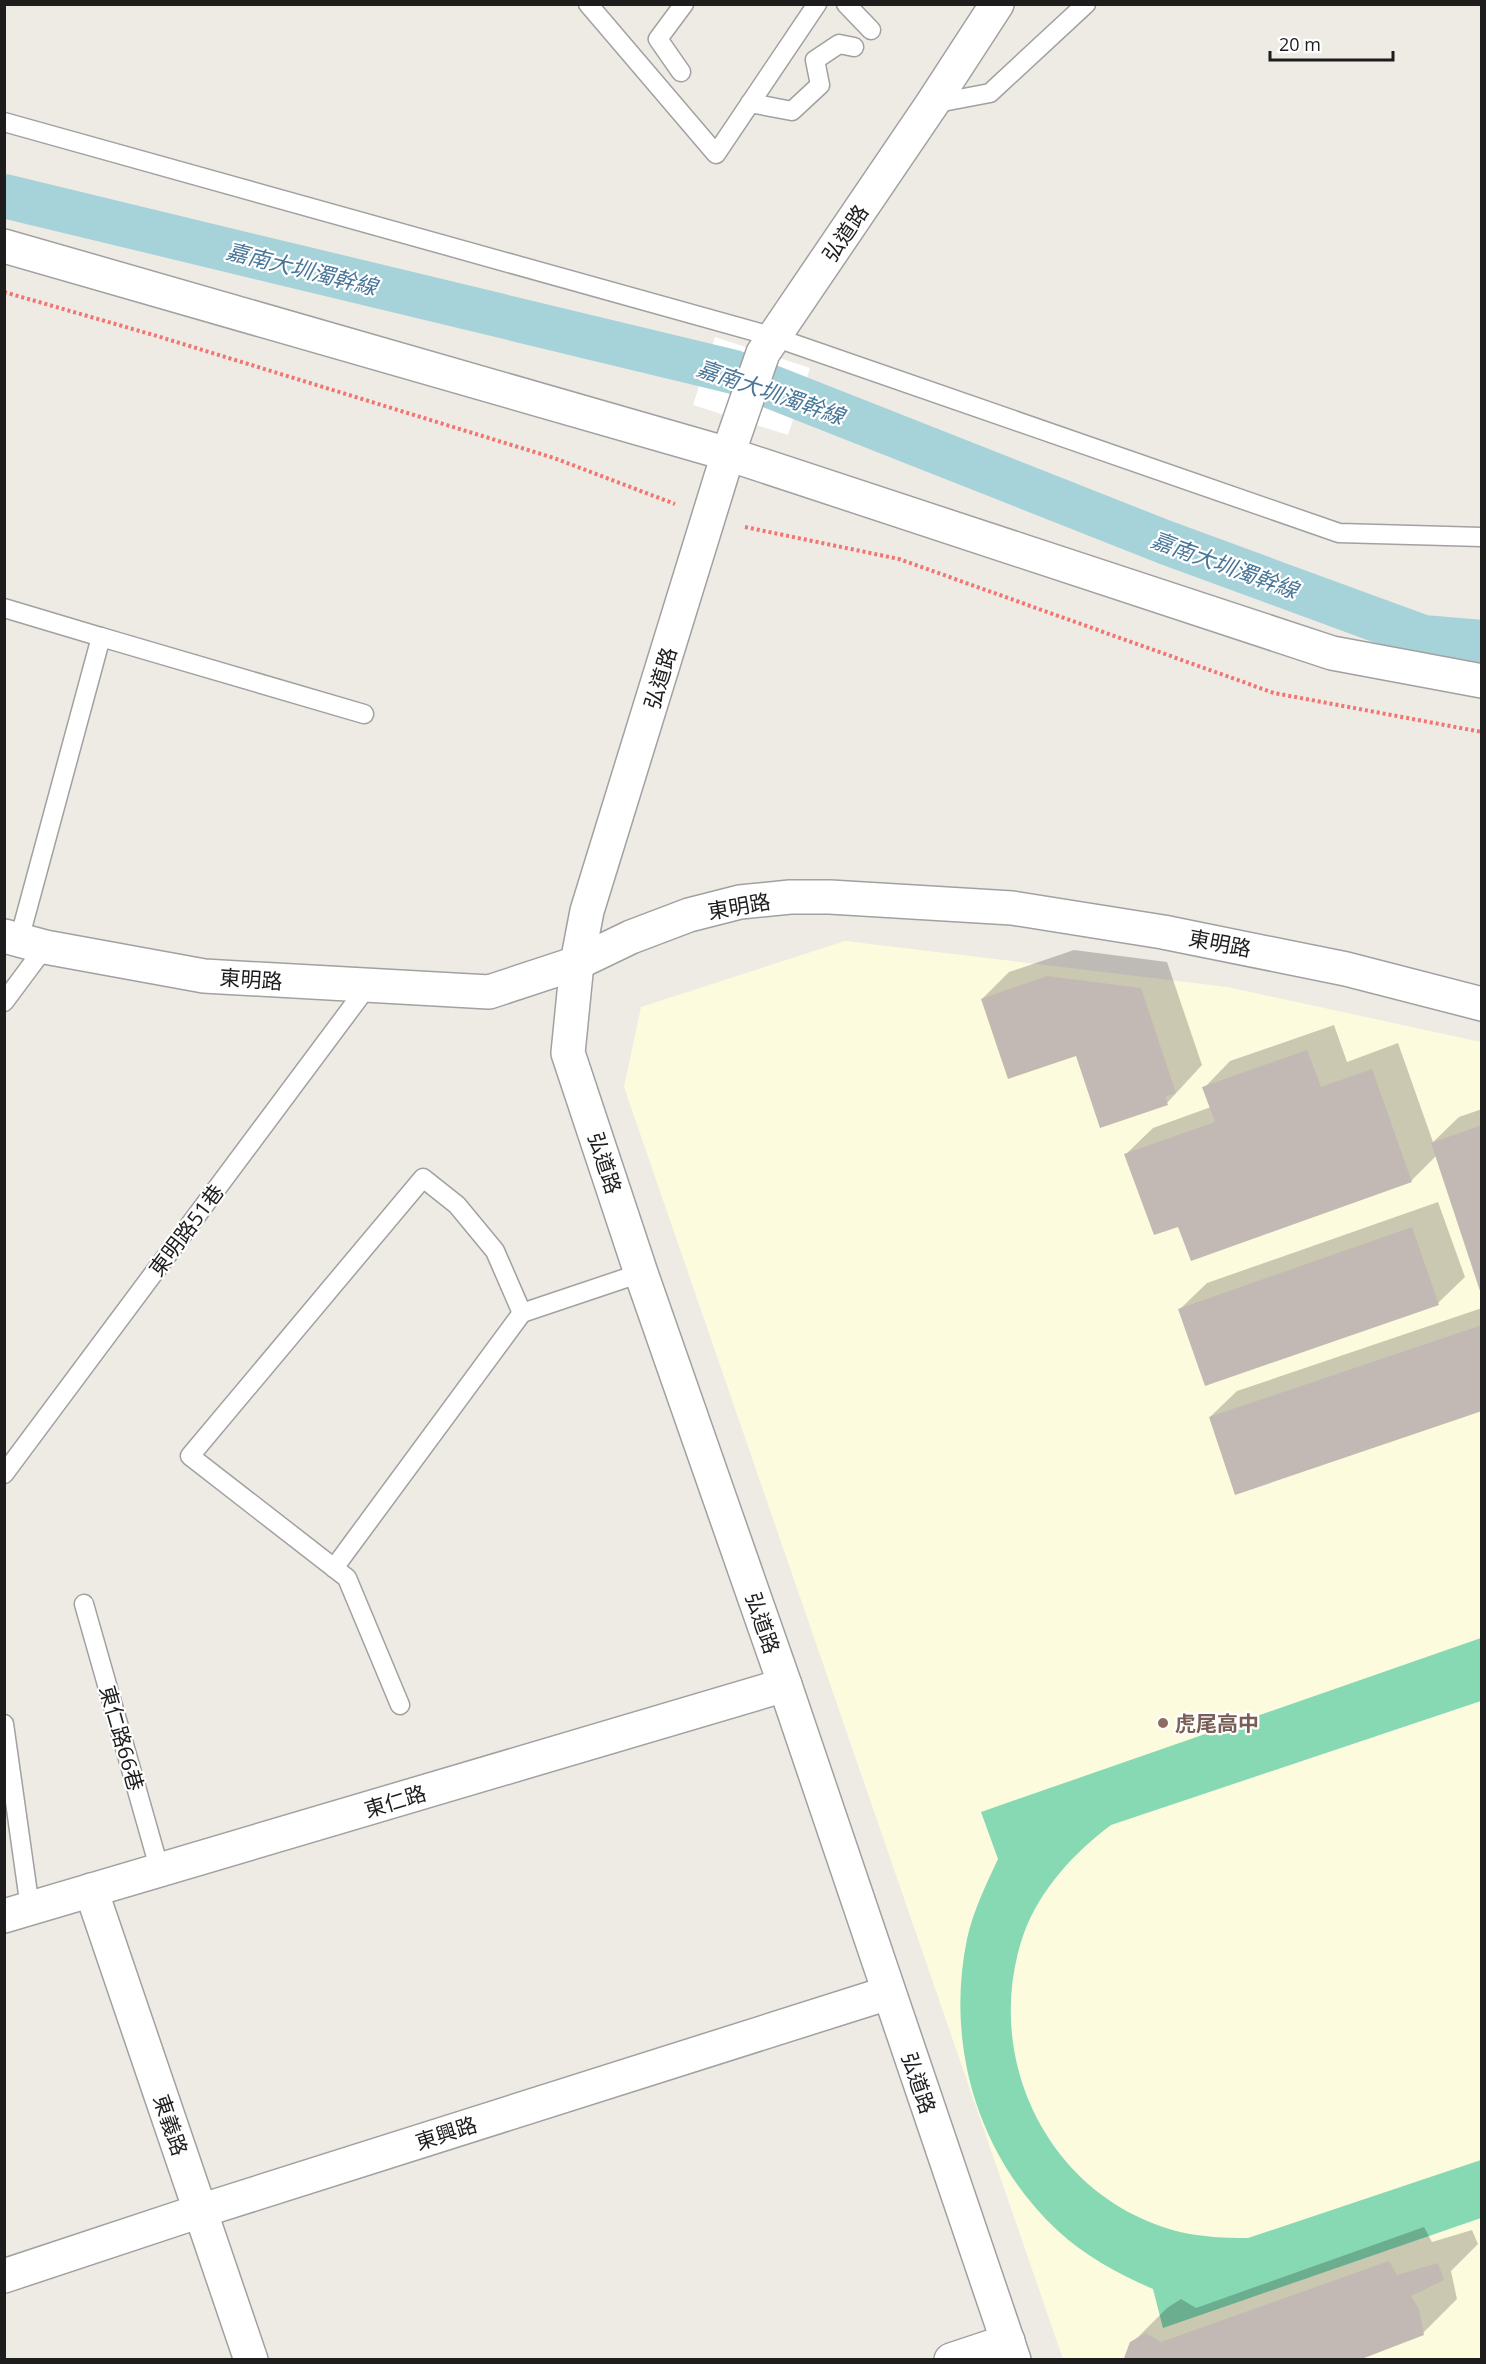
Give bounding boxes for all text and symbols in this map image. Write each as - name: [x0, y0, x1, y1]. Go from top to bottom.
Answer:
- scale bar: [1270, 24, 1393, 62]
- text: 20 m: [1279, 32, 1321, 56]
- street label: 弘道路: [816, 199, 874, 267]
- water label: 嘉南大圳濁幹線: [224, 235, 383, 302]
- water label: 嘉南大圳濁幹線: [693, 352, 852, 431]
- water label: 嘉南大圳濁幹線: [1148, 524, 1305, 605]
- street label: 弘道路: [637, 644, 683, 712]
- street label: 東明路: [706, 887, 772, 925]
- street label: 東明路: [1186, 923, 1254, 963]
- street label: 東明路: [219, 963, 283, 995]
- street label: 弘道路: [582, 1129, 628, 1197]
- street label: 東明路51巷: [142, 1178, 230, 1282]
- street label: 弘道路: [740, 1589, 786, 1657]
- street label: 東仁路66巷: [94, 1682, 150, 1794]
- place label: 虎尾高中: [1175, 1709, 1259, 1737]
- marker: 虎尾高中: [1156, 1716, 1170, 1730]
- street label: 東仁路: [361, 1778, 429, 1824]
- street label: 弘道路: [896, 2049, 942, 2117]
- street label: 東義路: [148, 2091, 194, 2159]
- street label: 東興路: [412, 2110, 480, 2156]

